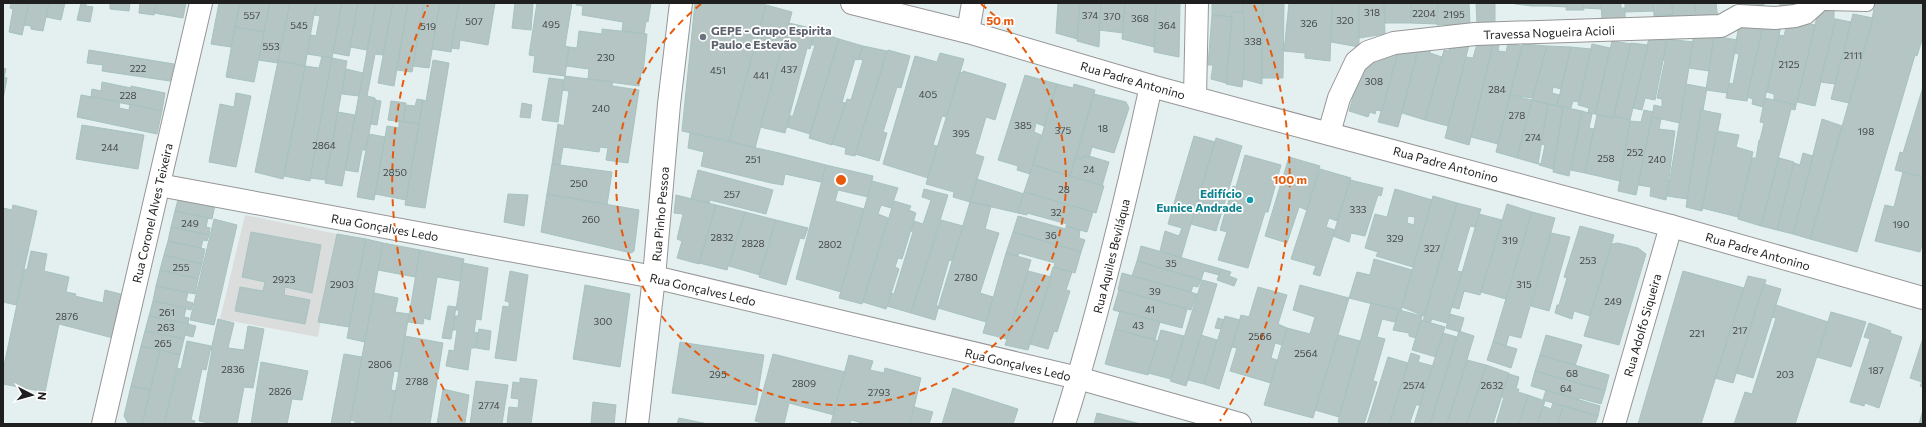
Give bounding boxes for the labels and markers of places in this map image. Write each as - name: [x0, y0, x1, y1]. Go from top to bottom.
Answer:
- place label: GEPE - Grupo Espirita Paulo e Estevão: [711, 23, 831, 51]
- marker: GEPE - Grupo Espirita Paulo e Estevão: [698, 32, 708, 42]
- centre of rings: [834, 173, 848, 187]
- place label: Edifício Eunice Andrade: [1156, 186, 1242, 214]
- marker: Edifício Eunice Andrade: [1245, 195, 1255, 205]

